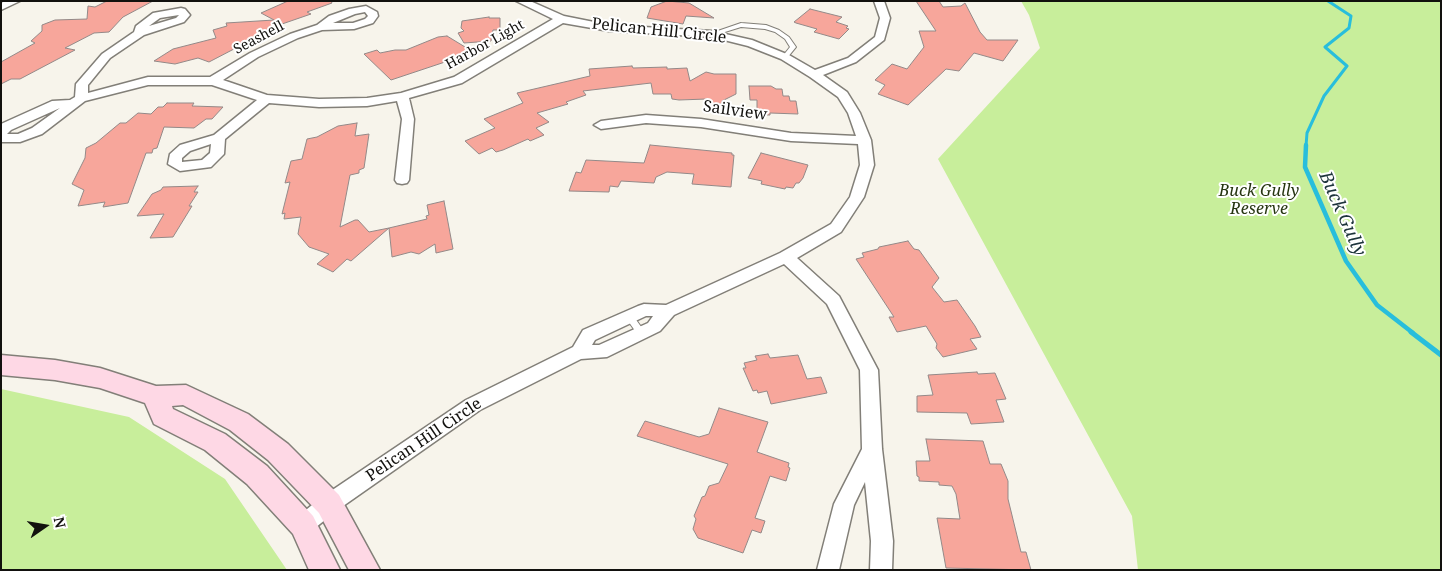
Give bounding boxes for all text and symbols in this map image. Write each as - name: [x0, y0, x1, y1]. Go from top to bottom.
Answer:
- street label: Pelican Hill Circle: [591, 14, 727, 48]
- street label: Harbor Light: [443, 17, 527, 73]
- street label: Seashell: [231, 18, 287, 58]
- street label: Sailview: [702, 97, 768, 125]
- water label: Buck Gully: [1314, 168, 1370, 260]
- park label: Buck Gully Reserve: [1219, 181, 1299, 219]
- street label: Pelican Hill Circle: [362, 394, 486, 486]
- north arrow: [20, 501, 70, 551]
- text: N: [50, 515, 71, 530]

